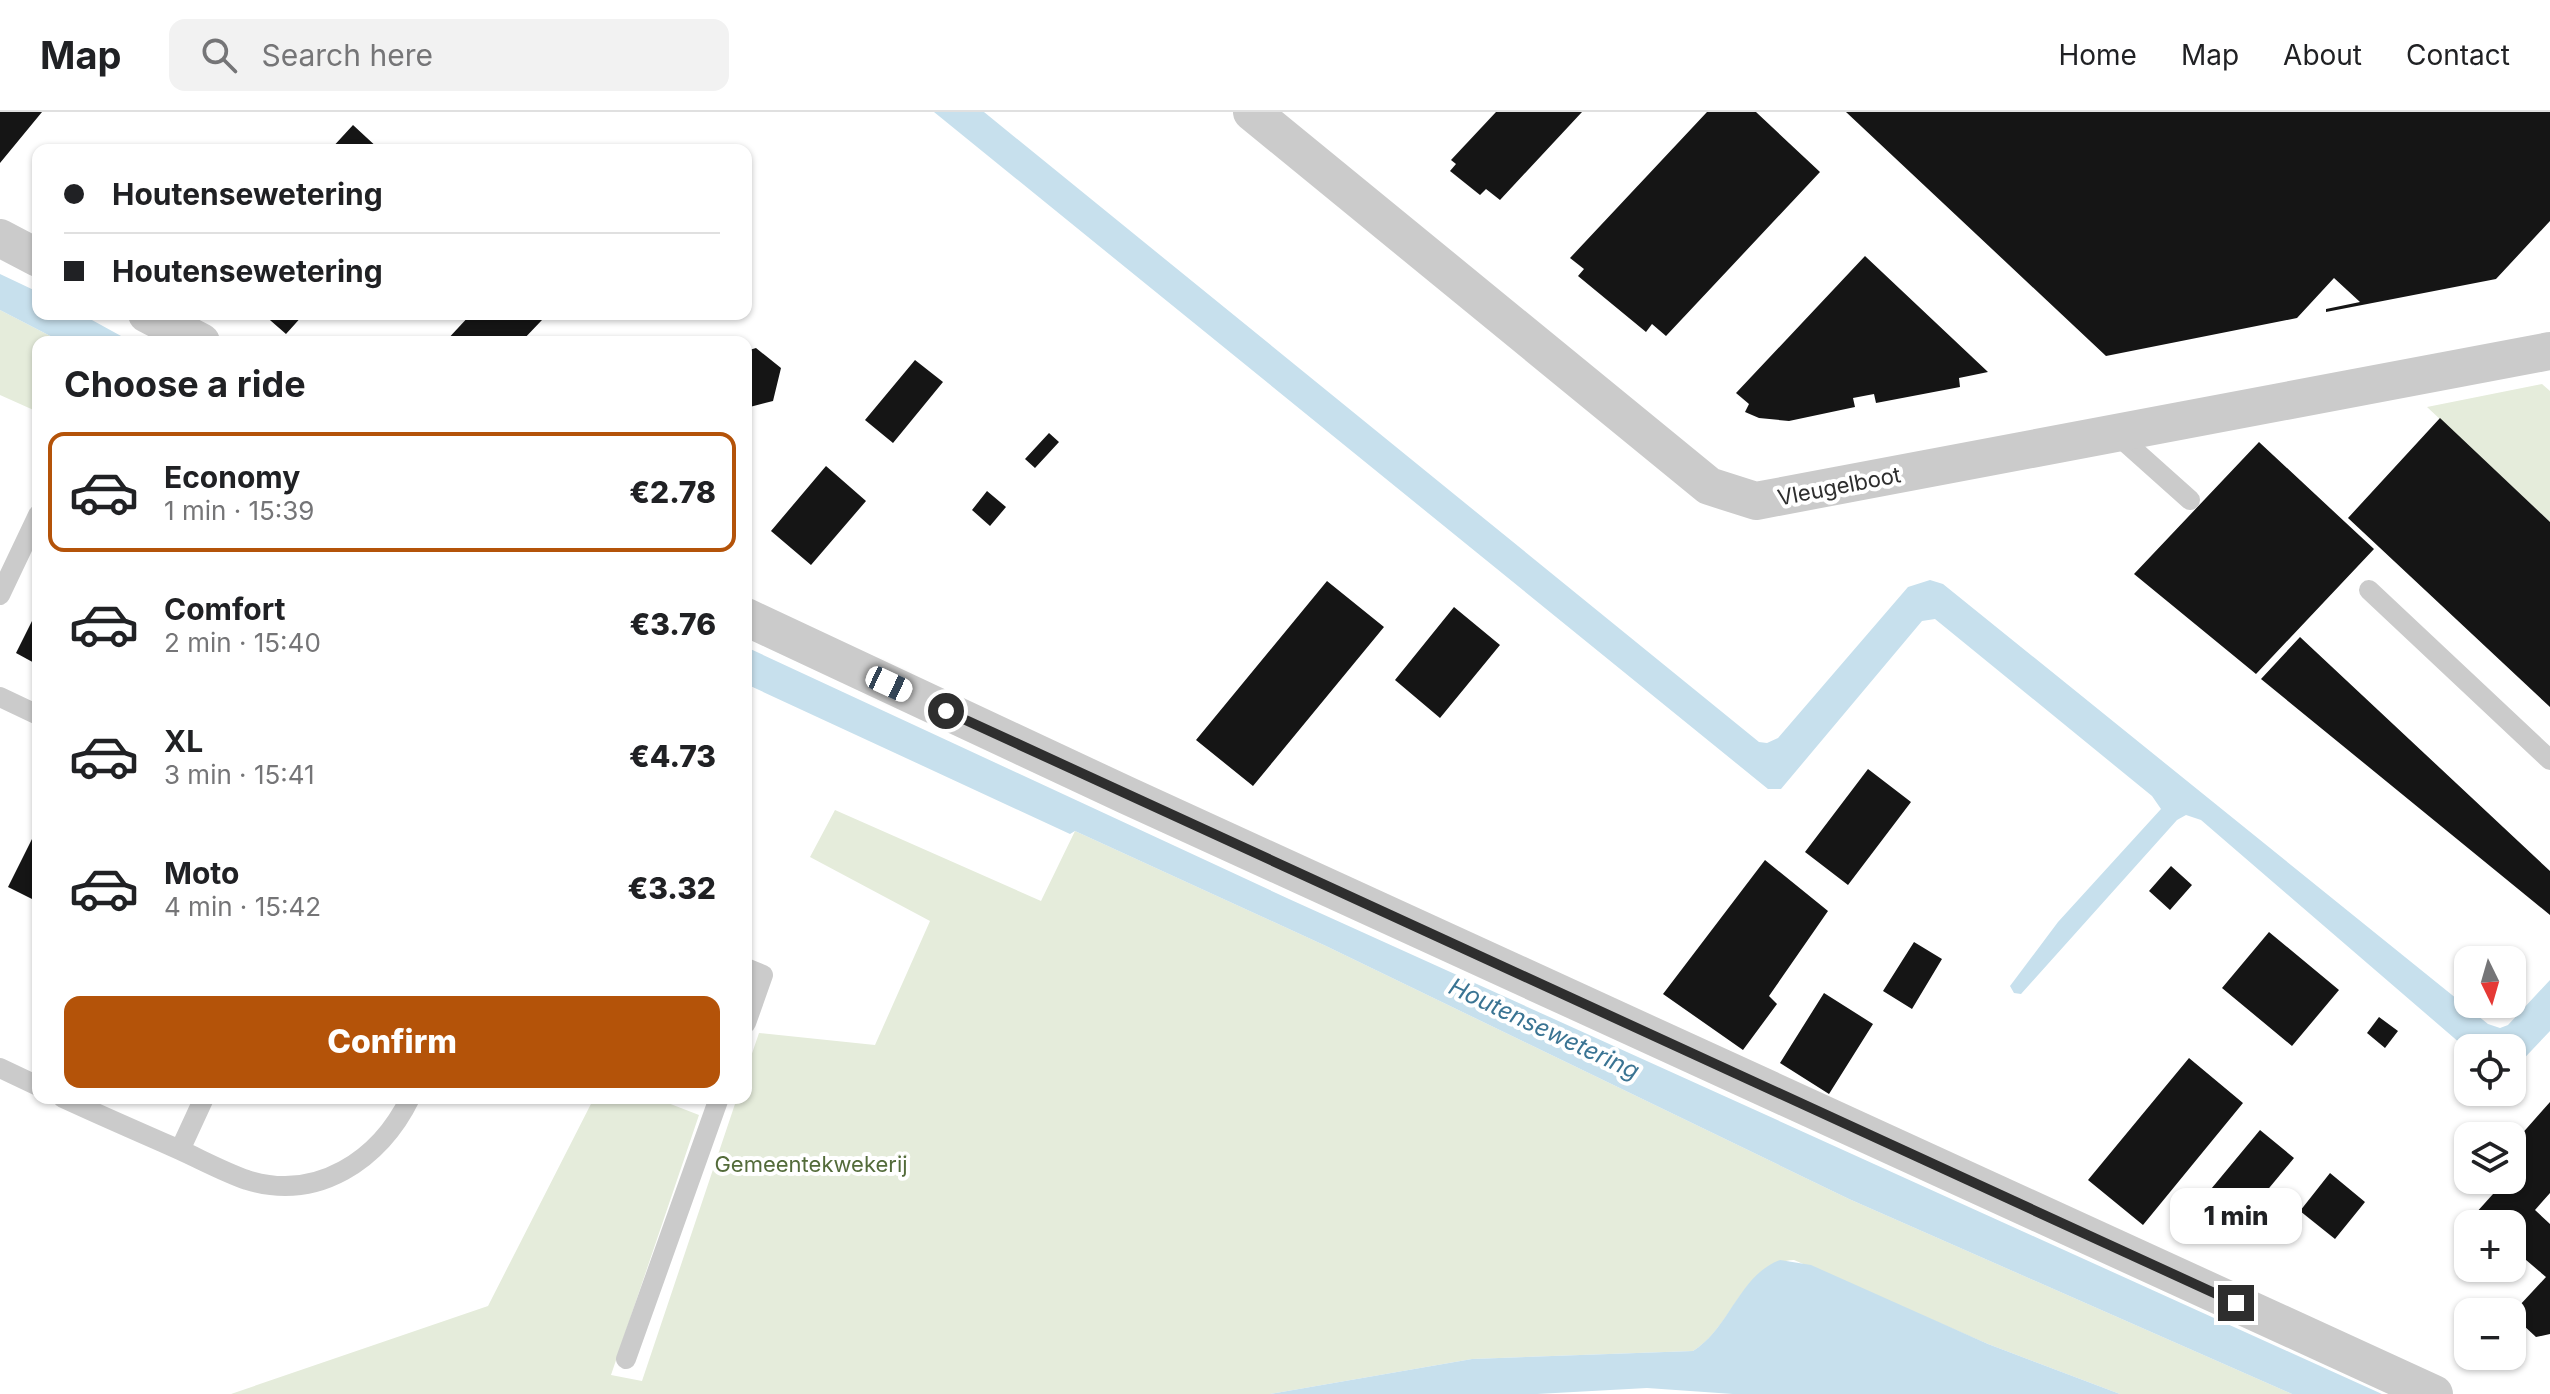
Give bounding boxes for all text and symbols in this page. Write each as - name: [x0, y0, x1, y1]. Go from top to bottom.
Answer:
- search box: [169, 19, 729, 91]
- text: Map: [40, 32, 121, 78]
- icon: search: [197, 33, 241, 77]
- text: Search here: [261, 37, 433, 73]
- text: Home: [2058, 38, 2137, 72]
- text: Map: [2181, 38, 2239, 72]
- text: About: [2283, 38, 2362, 72]
- text: Contact: [2406, 38, 2510, 72]
- text: Houtensewetering: [112, 176, 383, 212]
- text: Houtensewetering: [112, 253, 383, 289]
- text: Choose a ride: [64, 362, 306, 406]
- icon: car: [68, 456, 140, 528]
- text: Economy: [164, 459, 300, 495]
- street label: Vleugelboot: [1775, 461, 1903, 511]
- text: €2.78: [629, 474, 716, 510]
- text: 1 min · 15:39: [164, 495, 315, 526]
- icon: car: [68, 588, 140, 660]
- text: Comfort: [164, 591, 285, 627]
- text: €3.76: [629, 606, 716, 642]
- text: 2 min · 15:40: [164, 627, 321, 658]
- car: [862, 663, 916, 705]
- route start: [928, 693, 964, 729]
- icon: car: [68, 720, 140, 792]
- text: XL: [164, 723, 203, 759]
- text: €4.73: [629, 738, 716, 774]
- text: 3 min · 15:41: [164, 759, 315, 790]
- icon: car: [68, 852, 140, 924]
- text: Moto: [164, 855, 239, 891]
- text: €3.32: [627, 870, 716, 906]
- text: 4 min · 15:42: [164, 891, 321, 922]
- north arrow: [2454, 946, 2526, 1018]
- map controls: [2454, 946, 2526, 1370]
- water label: Houtensewetering: [1444, 972, 1644, 1085]
- button: Confirm: [64, 996, 720, 1088]
- button: locate: [2454, 1034, 2526, 1106]
- button: layers: [2454, 1122, 2526, 1194]
- park label: Gemeentekwekerij: [714, 1151, 908, 1177]
- callout: 1 min: [2170, 1187, 2302, 1243]
- text: 1 min: [2203, 1200, 2269, 1231]
- button: +: [2454, 1210, 2526, 1282]
- route end: [2218, 1285, 2254, 1321]
- button: −: [2454, 1298, 2526, 1370]

